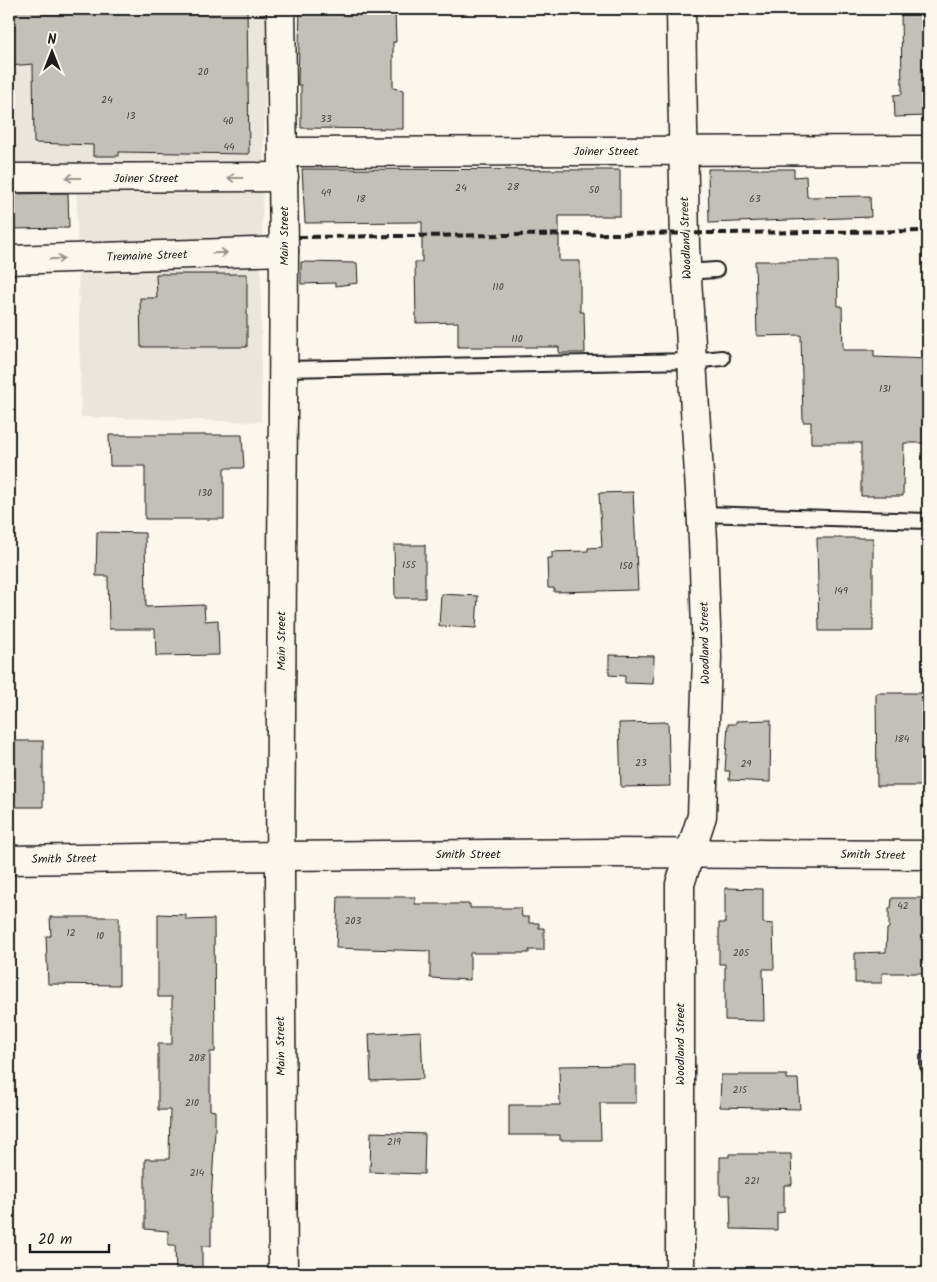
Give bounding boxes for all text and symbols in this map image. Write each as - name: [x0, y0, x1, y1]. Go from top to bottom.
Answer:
- north arrow: [28, 28, 78, 78]
- text: N: [48, 29, 57, 51]
- house number: 20: [198, 64, 208, 80]
- house number: 24: [101, 92, 113, 108]
- house number: 13: [127, 108, 136, 124]
- house number: 33: [320, 111, 332, 127]
- house number: 40: [223, 113, 233, 129]
- house number: 44: [223, 139, 235, 155]
- street label: Joiner Street: [574, 142, 639, 161]
- street label: Joiner Street: [114, 169, 179, 188]
- one-way arrow: [65, 173, 81, 183]
- one-way arrow: [227, 173, 244, 183]
- house number: 28: [507, 179, 520, 195]
- house number: 24: [455, 180, 467, 196]
- house number: 50: [589, 182, 599, 198]
- house number: 49: [321, 185, 331, 201]
- house number: 18: [356, 191, 367, 207]
- house number: 63: [749, 191, 761, 207]
- street label: Woodland Street: [675, 196, 697, 280]
- street label: Main Street: [275, 206, 294, 266]
- street label: Tremaine Street: [106, 245, 188, 267]
- one-way arrow: [212, 248, 228, 258]
- one-way arrow: [49, 254, 65, 263]
- house number: 110: [492, 279, 504, 295]
- house number: 110: [511, 331, 523, 347]
- house number: 131: [879, 381, 891, 397]
- house number: 130: [198, 485, 212, 501]
- house number: 155: [402, 557, 417, 573]
- house number: 150: [619, 558, 633, 574]
- house number: 149: [834, 583, 848, 599]
- street label: Woodland Street: [695, 601, 715, 684]
- street label: Main Street: [272, 611, 291, 671]
- house number: 184: [895, 731, 910, 747]
- house number: 23: [635, 755, 647, 771]
- house number: 29: [741, 756, 751, 772]
- street label: Smith Street: [435, 845, 501, 864]
- street label: Smith Street: [840, 845, 906, 865]
- street label: Smith Street: [31, 849, 97, 869]
- house number: 42: [897, 898, 909, 914]
- house number: 203: [345, 913, 362, 929]
- house number: 12: [67, 925, 76, 941]
- house number: 10: [96, 928, 104, 944]
- house number: 205: [733, 945, 750, 961]
- street label: Woodland Street: [671, 1002, 690, 1085]
- street label: Main Street: [271, 1016, 291, 1076]
- house number: 208: [189, 1050, 206, 1066]
- house number: 215: [733, 1082, 748, 1098]
- house number: 210: [185, 1095, 199, 1111]
- house number: 219: [387, 1134, 401, 1150]
- house number: 214: [190, 1165, 205, 1181]
- house number: 221: [745, 1173, 759, 1189]
- scale bar: [30, 1222, 109, 1254]
- text: 20 m: [38, 1228, 72, 1252]

